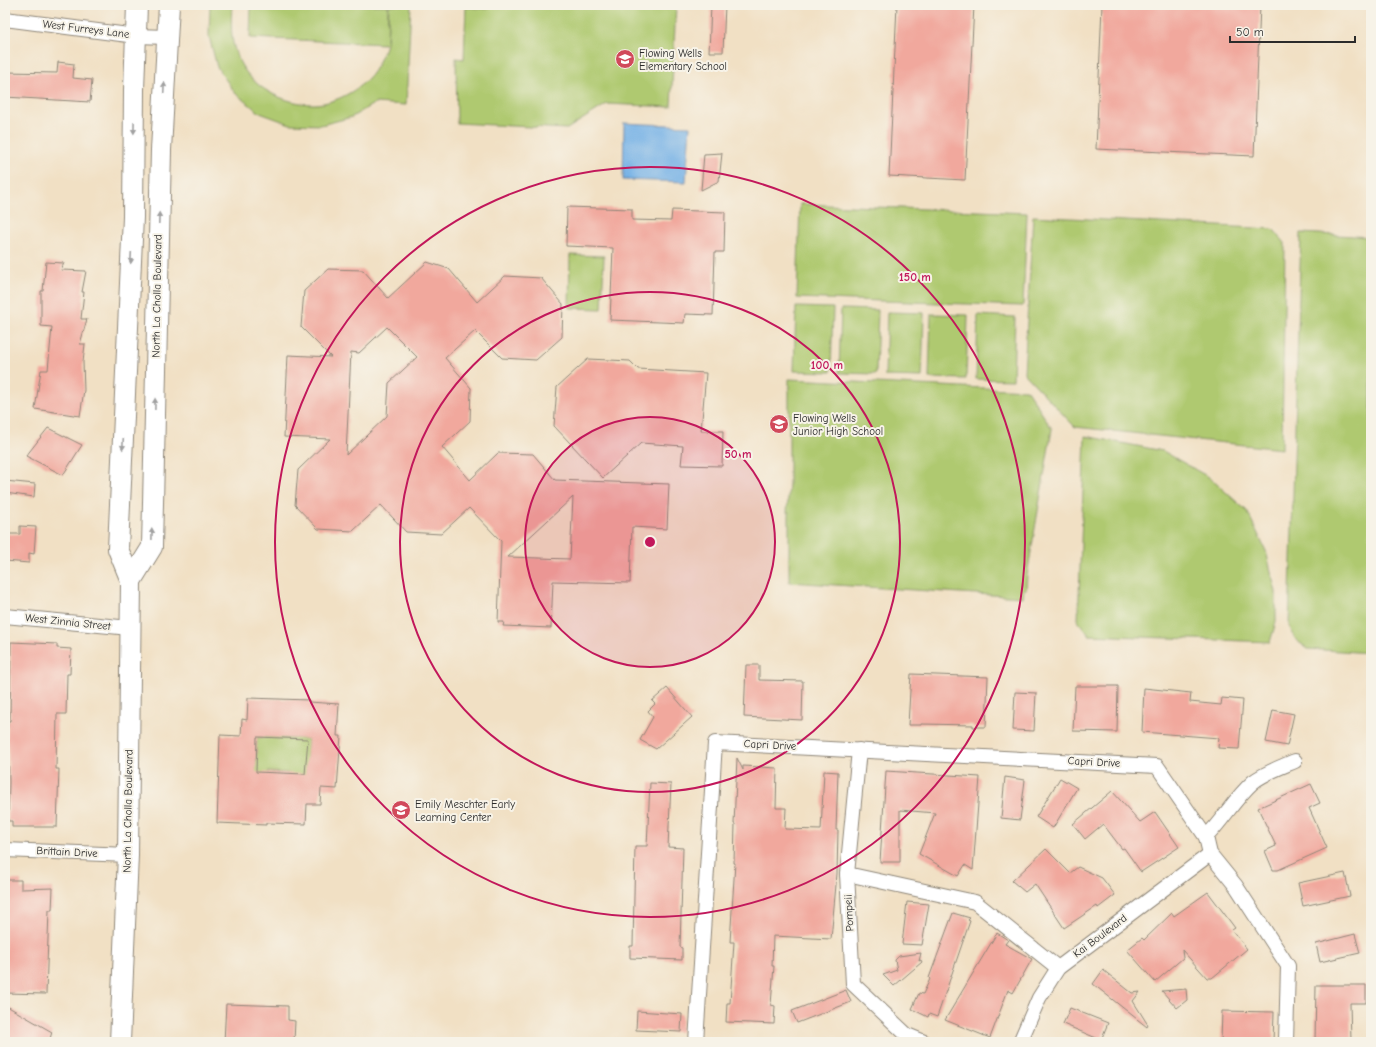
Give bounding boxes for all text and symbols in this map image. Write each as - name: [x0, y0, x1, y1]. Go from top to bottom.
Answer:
- street label: West Furreys Lane: [42, 17, 131, 41]
- scale bar: [1230, 18, 1355, 44]
- text: 50 m: [1236, 25, 1264, 39]
- place label: Flowing Wells Elementary School: [639, 47, 727, 73]
- school or university icon: Flowing Wells Elementary School: [614, 48, 636, 70]
- one-way arrow: [161, 82, 168, 94]
- one-way arrow: [131, 122, 137, 135]
- one-way arrow: [156, 211, 162, 224]
- street label: North La Cholla Boulevard: [149, 234, 165, 358]
- one-way arrow: [128, 252, 134, 265]
- text: 150 m: [899, 270, 931, 284]
- text: 100 m: [811, 358, 843, 372]
- one-way arrow: [152, 397, 158, 410]
- place label: Flowing Wells Junior High School: [793, 412, 883, 438]
- school or university icon: Flowing Wells Junior High School: [768, 413, 790, 435]
- one-way arrow: [119, 438, 126, 450]
- text: 50 m: [724, 447, 752, 461]
- one-way arrow: [149, 527, 155, 540]
- centre of rings: [643, 535, 657, 549]
- street label: West Zinnia Street: [24, 611, 112, 633]
- street label: Capri Drive: [743, 737, 797, 753]
- street label: North La Cholla Boulevard: [120, 749, 136, 873]
- street label: Capri Drive: [1067, 754, 1121, 770]
- place label: Emily Meschter Early Learning Center: [415, 798, 515, 824]
- school or university icon: Emily Meschter Early Learning Center: [390, 799, 412, 821]
- street label: Brittain Drive: [36, 844, 98, 860]
- street label: Pompeii: [842, 894, 856, 932]
- street label: Kai Boulevard: [1070, 911, 1130, 960]

